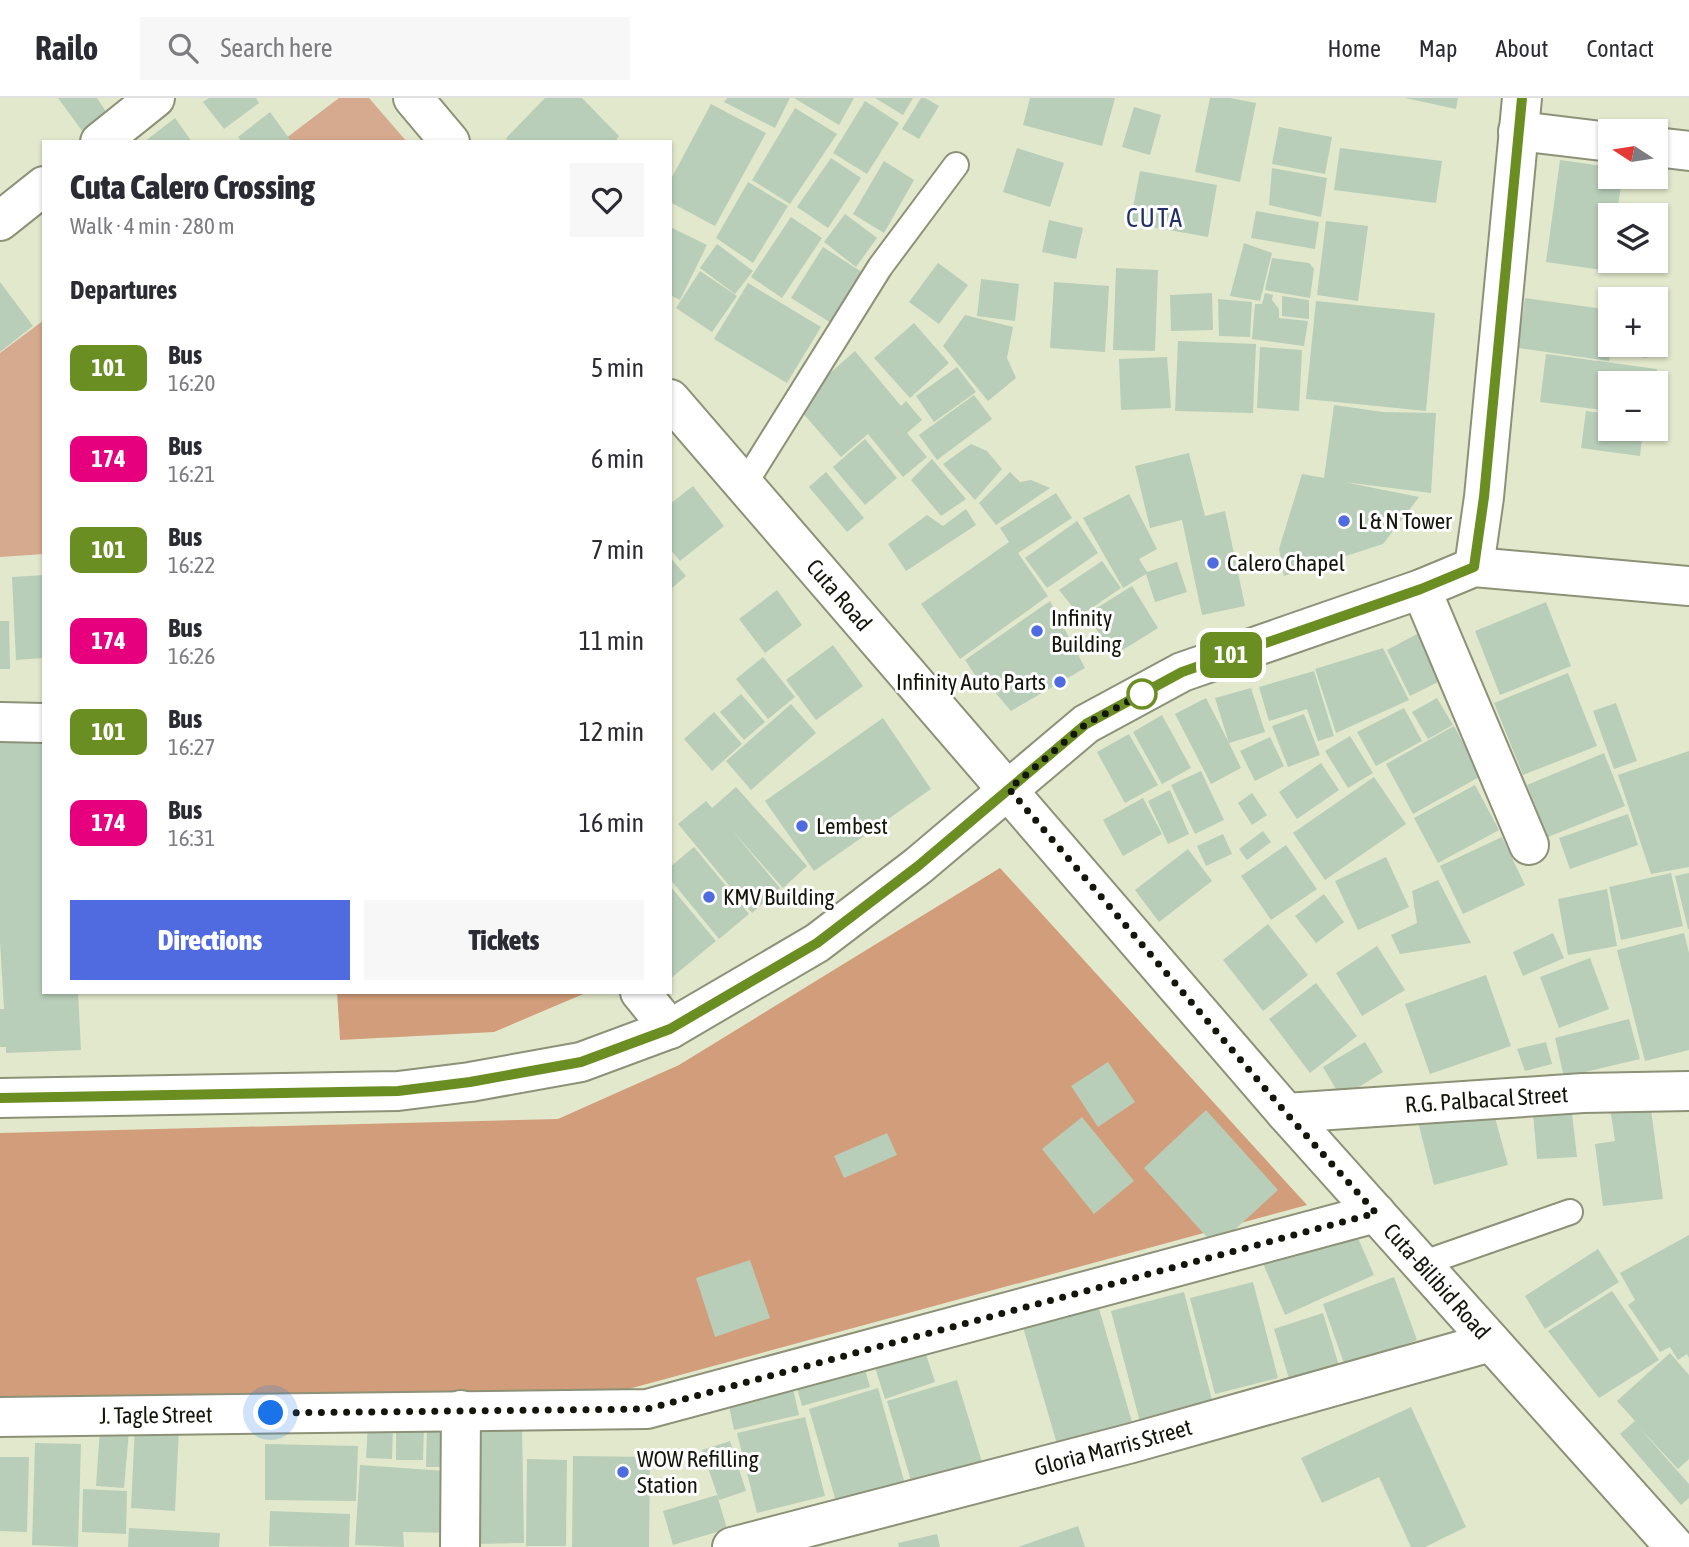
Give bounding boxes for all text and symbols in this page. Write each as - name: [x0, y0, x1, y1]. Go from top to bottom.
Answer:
- search box: [140, 17, 630, 80]
- text: Railo: [35, 29, 98, 67]
- icon: search: [164, 29, 202, 67]
- text: Search here: [220, 33, 333, 63]
- text: Home: [1327, 35, 1381, 62]
- text: Map: [1419, 35, 1457, 62]
- text: About: [1495, 35, 1548, 62]
- text: Contact: [1586, 35, 1654, 62]
- north arrow: [1598, 119, 1668, 189]
- map controls: [1598, 119, 1668, 441]
- button: heart: [570, 163, 644, 237]
- text: Cuta Calero Crossing: [70, 168, 315, 206]
- district label: CUTA: [1126, 203, 1184, 233]
- button: layers: [1598, 203, 1668, 273]
- text: Walk · 4 min · 280 m: [70, 213, 234, 239]
- text: Departures: [70, 275, 177, 305]
- button: +: [1598, 287, 1668, 357]
- text: Bus: [168, 340, 202, 370]
- text: 5 min: [591, 353, 644, 383]
- text: 101: [92, 354, 125, 381]
- text: 16:20: [168, 370, 215, 396]
- button: −: [1598, 371, 1668, 441]
- text: Bus: [168, 431, 202, 461]
- text: 6 min: [591, 444, 644, 474]
- text: 174: [92, 445, 125, 472]
- text: 16:21: [168, 461, 215, 487]
- place label: L & N Tower: [1358, 508, 1453, 534]
- marker: L & N Tower: [1336, 513, 1352, 529]
- text: Bus: [168, 522, 202, 552]
- text: 7 min: [591, 535, 644, 565]
- text: 101: [92, 536, 125, 563]
- place label: Calero Chapel: [1227, 550, 1345, 576]
- text: 16:22: [168, 552, 215, 578]
- street label: Cuta Road: [801, 554, 877, 636]
- marker: Calero Chapel: [1205, 555, 1221, 571]
- place label: Infinity Building: [1051, 605, 1122, 657]
- text: Bus: [168, 613, 202, 643]
- marker: Infinity Building: [1029, 623, 1045, 639]
- text: 11 min: [579, 626, 644, 656]
- text: 174: [92, 627, 125, 654]
- line badge: 101: [1191, 632, 1271, 678]
- text: 101: [1214, 641, 1248, 668]
- text: 16:26: [168, 643, 215, 669]
- place label: Infinity Auto Parts: [896, 669, 1046, 695]
- marker: Infinity Auto Parts: [1052, 674, 1068, 690]
- unlabelled marker: [1127, 679, 1157, 709]
- text: Bus: [168, 704, 202, 734]
- text: 12 min: [579, 717, 644, 747]
- text: 101: [92, 718, 125, 745]
- text: 16:27: [168, 734, 215, 760]
- text: Bus: [168, 795, 202, 825]
- text: 16 min: [579, 808, 644, 838]
- text: 174: [92, 809, 125, 836]
- place label: Lembest: [816, 813, 888, 839]
- marker: Lembest: [794, 818, 810, 834]
- text: 16:31: [168, 825, 215, 851]
- place label: KMV Building: [723, 884, 835, 910]
- marker: KMV Building: [701, 889, 717, 905]
- button: Directions: [70, 900, 350, 980]
- button: Tickets: [364, 900, 644, 980]
- street label: R.G. Palbacal Street: [1404, 1081, 1569, 1118]
- street label: Cuta-Bilibid Road: [1378, 1218, 1495, 1344]
- your location: [253, 1395, 288, 1430]
- street label: J. Tagle Street: [99, 1401, 213, 1429]
- street label: Gloria Marris Street: [1032, 1414, 1195, 1481]
- place label: WOW Refilling Station: [637, 1446, 759, 1498]
- marker: WOW Refilling Station: [615, 1464, 631, 1480]

